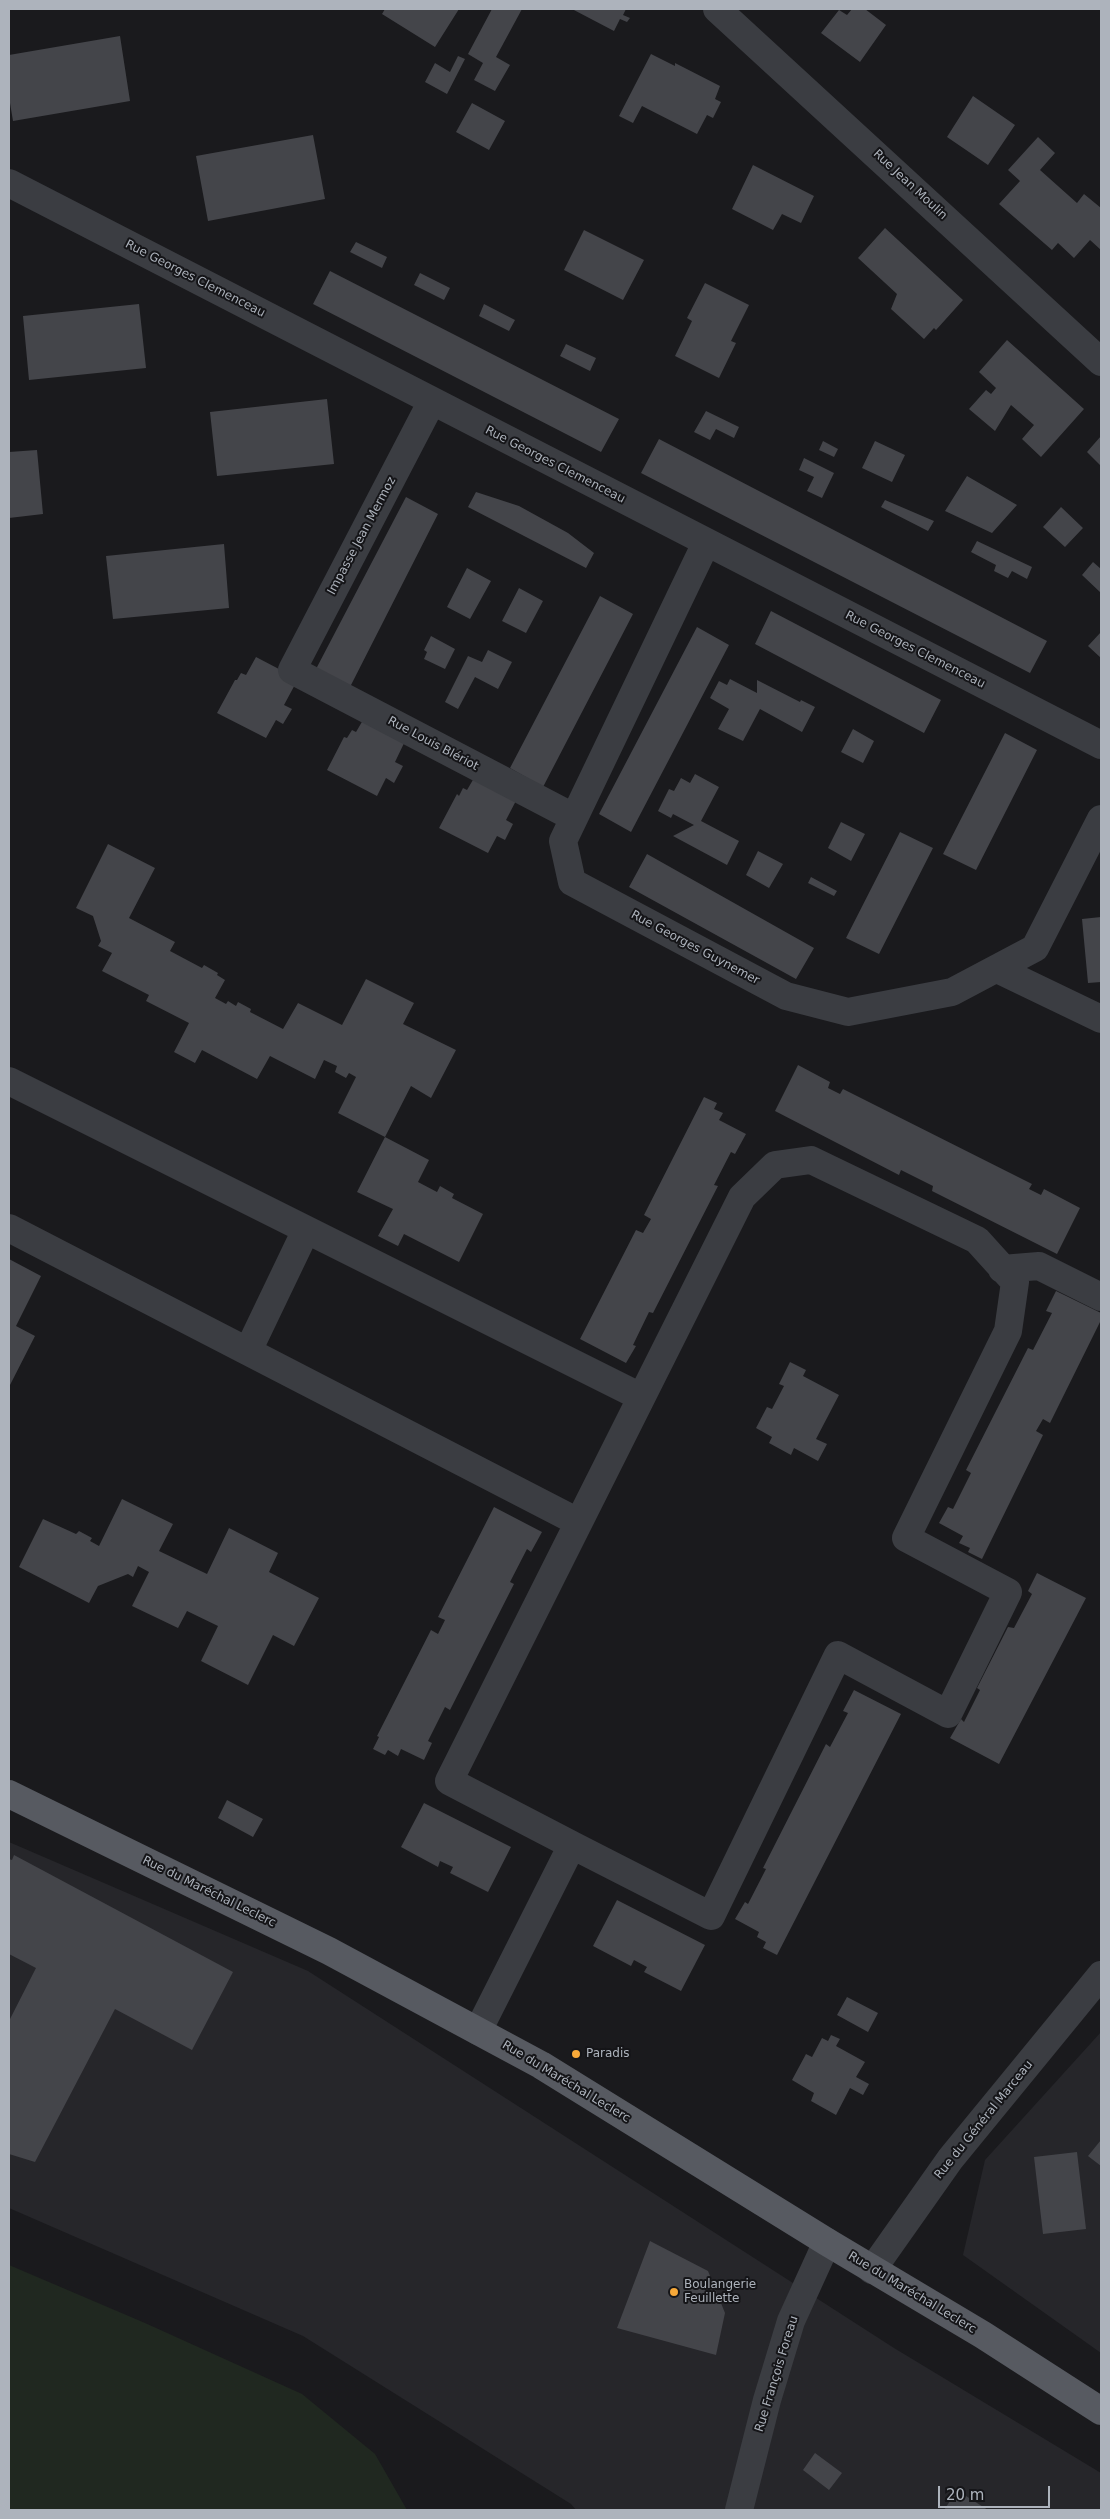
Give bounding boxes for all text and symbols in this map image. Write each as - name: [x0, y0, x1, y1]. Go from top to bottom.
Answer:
- street label: Rue Jean Moulin: [870, 147, 950, 223]
- street label: Rue Georges Clemenceau: [123, 237, 267, 321]
- street label: Rue Georges Clemenceau: [483, 423, 627, 507]
- street label: Impasse Jean Mermoz: [325, 475, 399, 597]
- street label: Rue Georges Clemenceau: [843, 608, 987, 692]
- street label: Rue Louis Blériot: [385, 714, 481, 774]
- street label: Rue Georges Guynemer: [628, 908, 762, 988]
- street label: Rue du Maréchal Leclerc: [140, 1853, 278, 1931]
- street label: Rue du Maréchal Leclerc: [499, 2038, 633, 2126]
- place label: Paradis: [586, 2047, 630, 2061]
- marker: Paradis: [570, 2048, 582, 2060]
- street label: Rue du Général Marceau: [932, 2058, 1036, 2182]
- street label: Rue du Maréchal Leclerc: [845, 2249, 979, 2337]
- place label: Boulangerie Feuillette: [684, 2278, 756, 2306]
- marker: Boulangerie Feuillette: [668, 2286, 680, 2298]
- street label: Rue François Foreau: [752, 2314, 802, 2434]
- scale bar: [940, 2476, 1052, 2508]
- text: 20 m: [946, 2486, 984, 2504]

